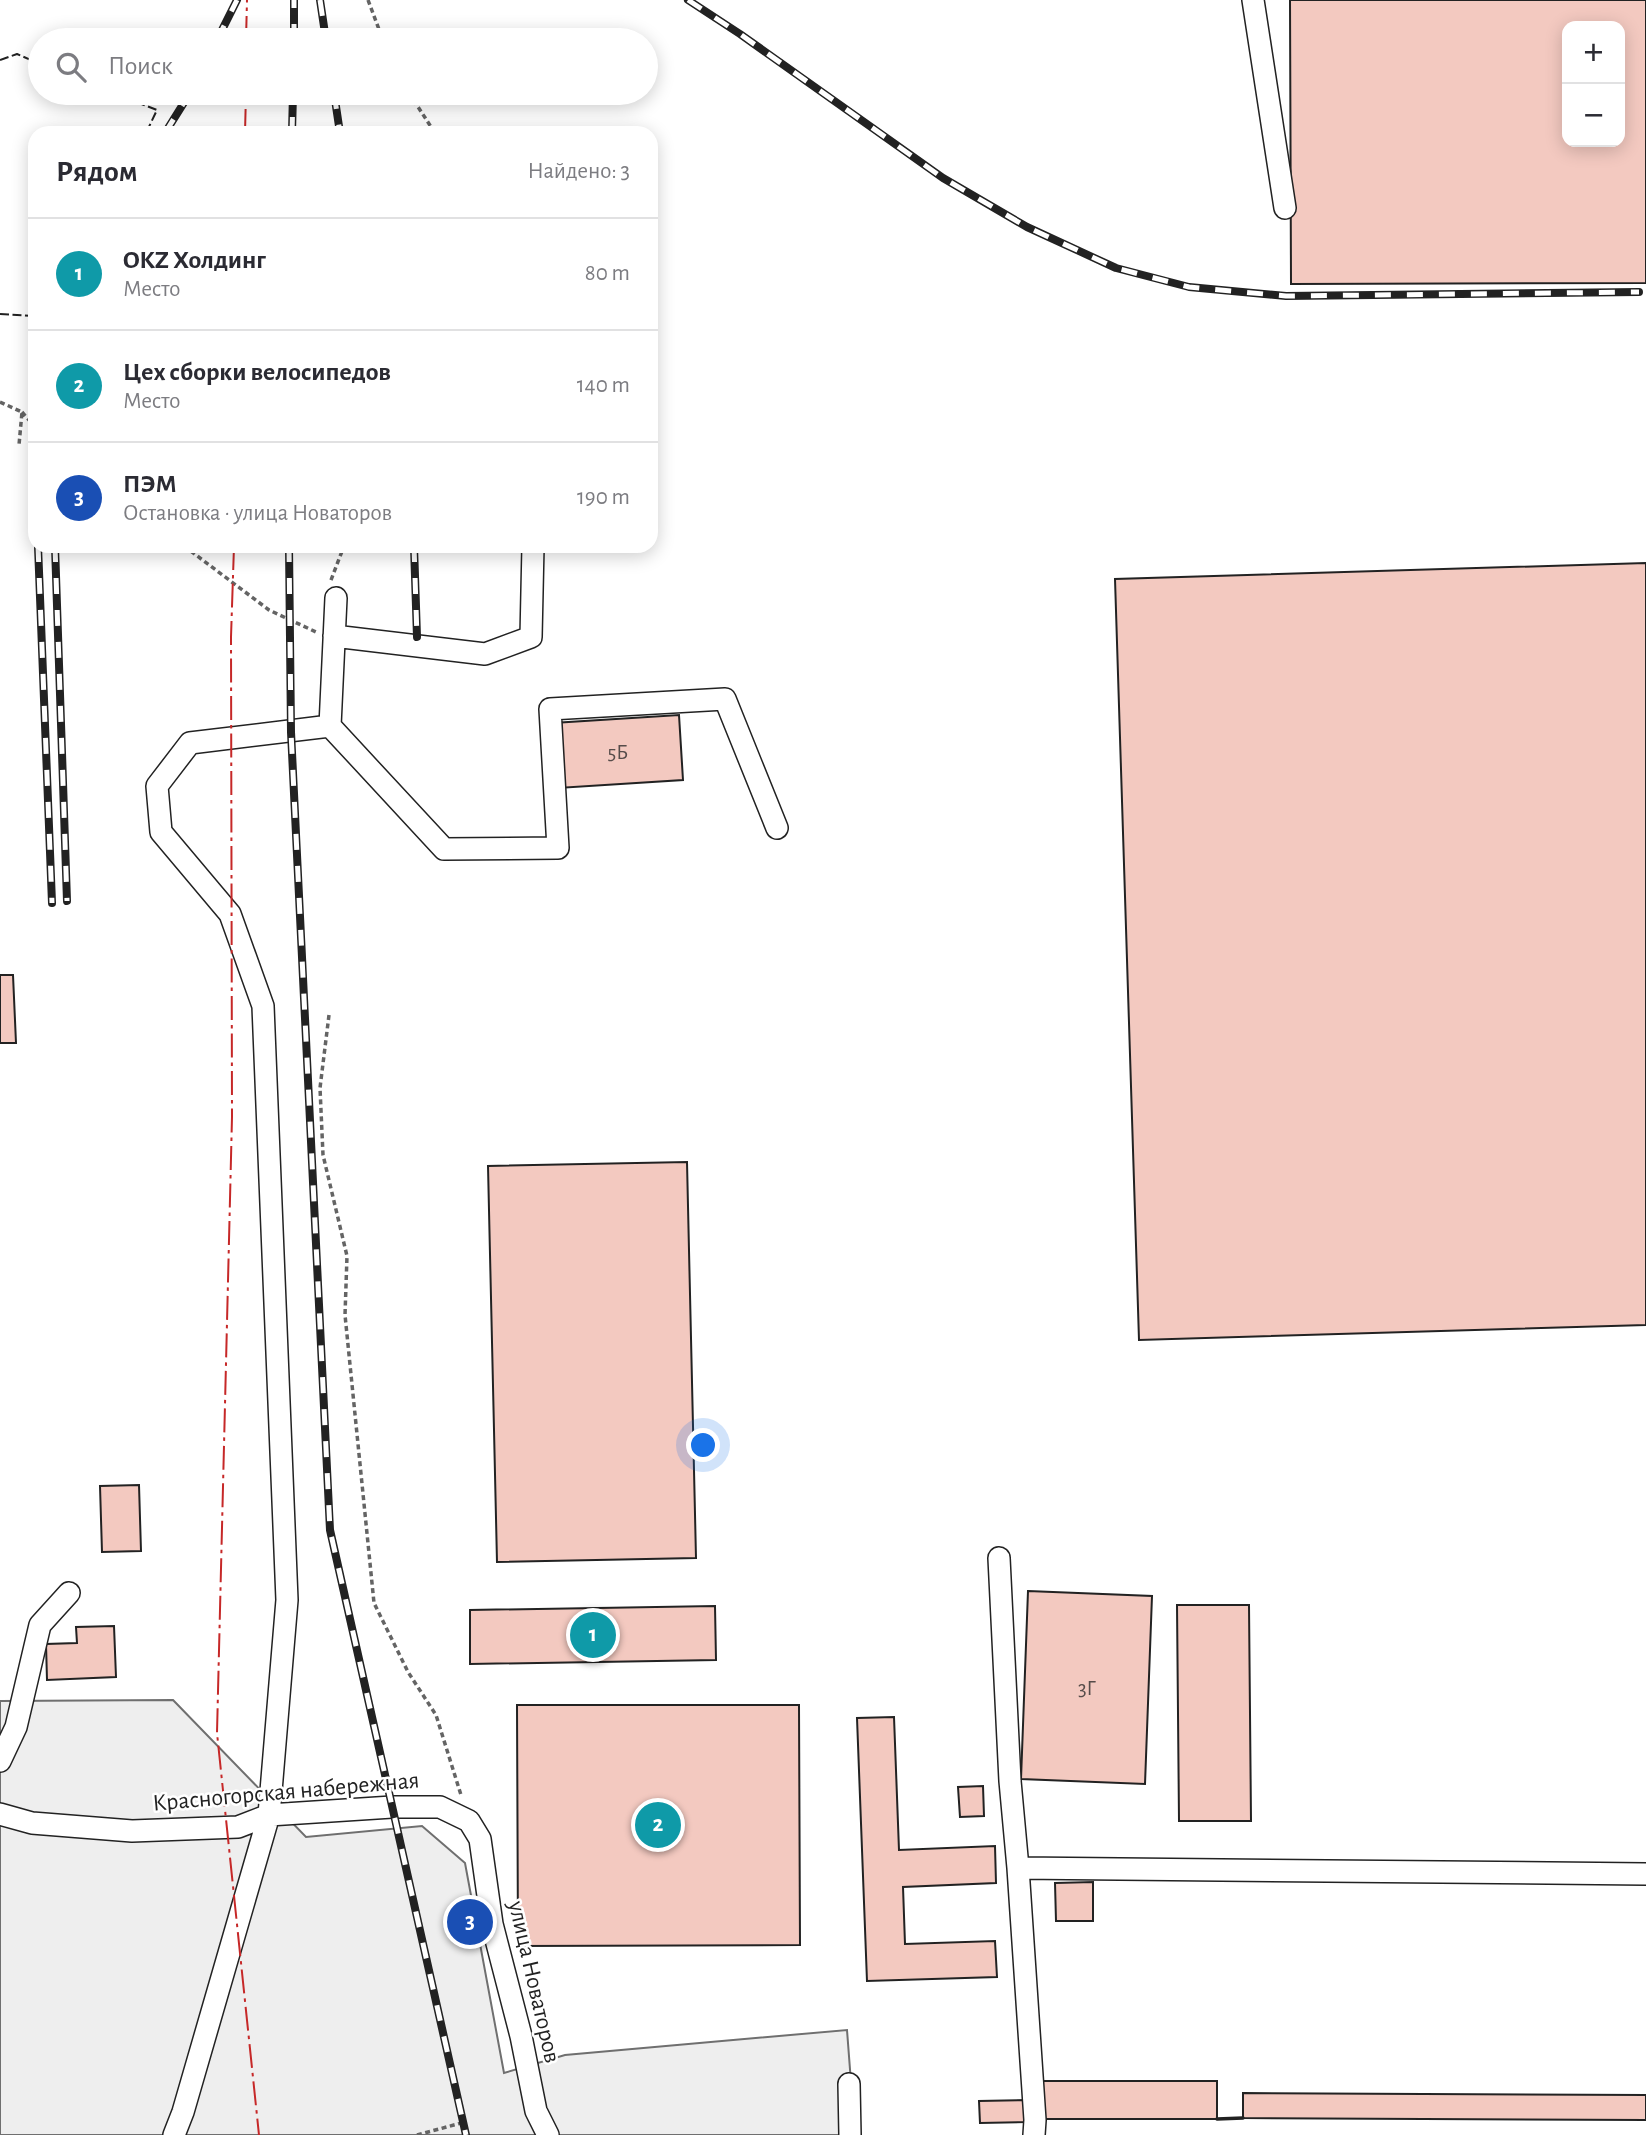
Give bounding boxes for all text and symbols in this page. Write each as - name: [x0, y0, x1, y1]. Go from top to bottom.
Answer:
- map controls: [1562, 21, 1625, 147]
- button: +: [1562, 21, 1625, 84]
- search box: [28, 28, 658, 105]
- icon: search: [52, 48, 90, 86]
- text: Поиск: [108, 53, 173, 79]
- button: −: [1562, 84, 1625, 147]
- text: Рядом: [56, 157, 138, 187]
- text: Найдено: 3: [528, 160, 630, 183]
- text: OKZ Холдинг: [123, 247, 266, 273]
- text: 1: [75, 262, 83, 285]
- text: 80 m: [585, 262, 630, 285]
- text: Место: [123, 278, 180, 301]
- text: Цех сборки велосипедов: [123, 359, 391, 385]
- text: 2: [74, 374, 84, 397]
- text: 140 m: [577, 374, 630, 397]
- text: Место: [123, 390, 180, 413]
- text: ПЭМ: [123, 471, 177, 497]
- text: 3: [74, 486, 84, 509]
- text: 190 m: [577, 486, 630, 509]
- text: Остановка · улица Новаторов: [123, 502, 392, 525]
- house number: 5Б: [608, 742, 628, 763]
- your location: [686, 1428, 720, 1462]
- pin: 1: [570, 1609, 616, 1661]
- house number: 3Г: [1078, 1678, 1097, 1699]
- street label: Краcногорская набережная: [152, 1768, 420, 1816]
- pin: 2: [635, 1799, 681, 1851]
- pin: 3: [447, 1896, 493, 1948]
- street label: улица Новаторов: [503, 1898, 564, 2065]

